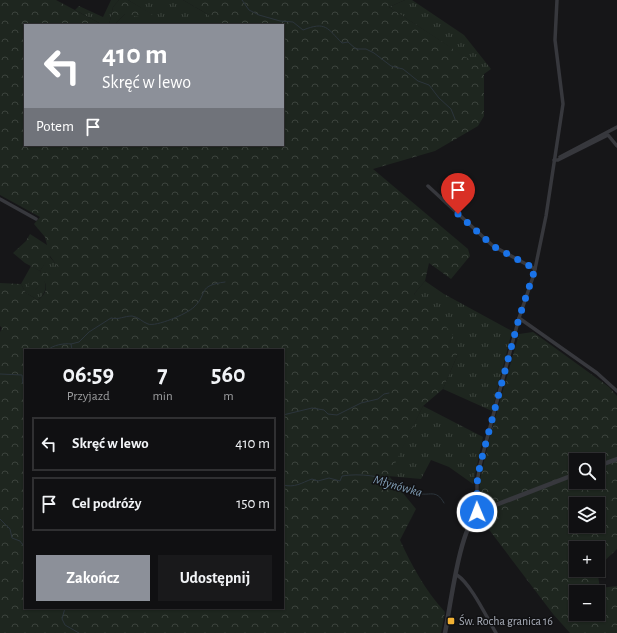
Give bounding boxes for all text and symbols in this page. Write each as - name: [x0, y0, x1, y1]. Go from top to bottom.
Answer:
- icon: left: [36, 40, 88, 92]
- text: 410 m: [102, 41, 168, 69]
- text: Skręć w lewo: [102, 74, 191, 92]
- icon: arrive: [82, 116, 104, 138]
- text: Potem: [36, 119, 74, 134]
- pin: [441, 173, 475, 214]
- icon: arrive: [447, 179, 469, 201]
- text: 06:59: [62, 363, 114, 387]
- text: 7: [157, 363, 168, 387]
- text: 560: [211, 363, 246, 387]
- text: Przyjazd: [67, 390, 110, 403]
- text: min: [152, 390, 173, 403]
- text: m: [223, 390, 234, 403]
- icon: left: [38, 433, 60, 455]
- text: Skręć w lewo: [72, 436, 149, 451]
- text: 410 m: [235, 436, 270, 451]
- map controls: [569, 453, 605, 621]
- button: search: [569, 453, 605, 489]
- water label: Młynówka: [372, 473, 424, 500]
- position arrow: [456, 491, 498, 533]
- icon: arrive: [38, 493, 60, 515]
- text: Cel podróży: [72, 496, 141, 511]
- text: 150 m: [236, 496, 270, 511]
- button: layers: [569, 497, 605, 533]
- button: +: [569, 541, 605, 577]
- button: Zakończ: [36, 555, 150, 601]
- button: Udostępnij: [158, 555, 272, 601]
- button: −: [569, 585, 605, 621]
- place label: Św. Rocha granica 16: [459, 613, 553, 627]
- marker: Św. Rocha granica 16: [446, 616, 456, 626]

